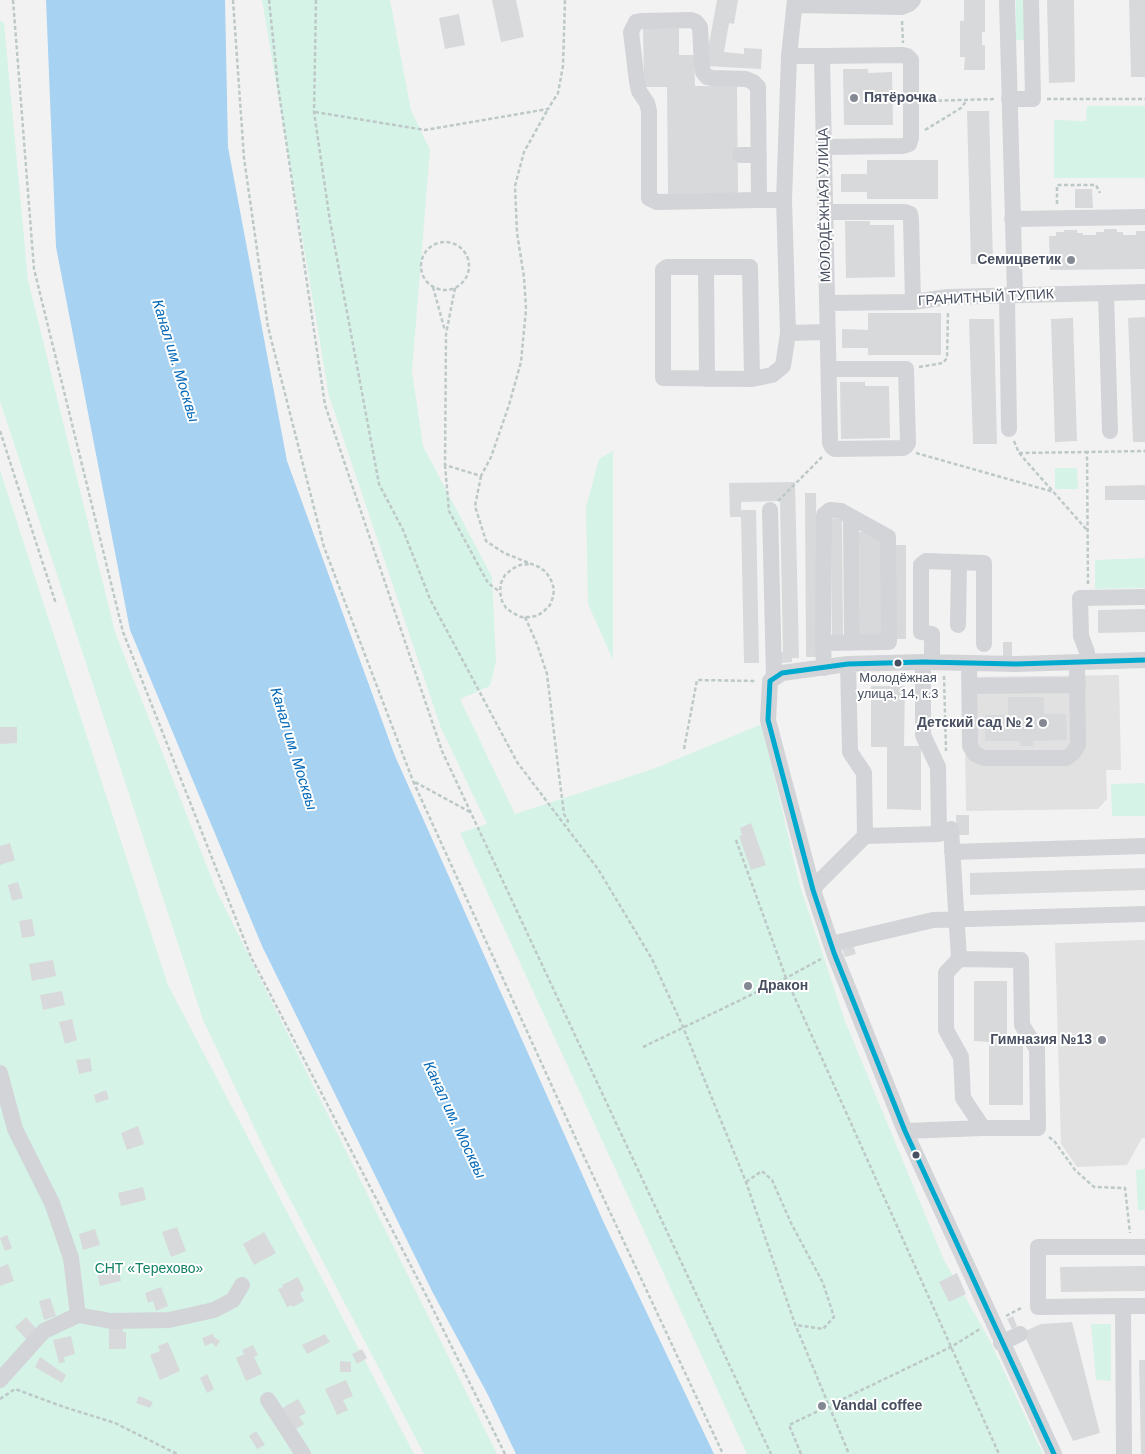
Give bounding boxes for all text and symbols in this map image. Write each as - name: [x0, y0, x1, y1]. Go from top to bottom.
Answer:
- place label: Пятёрочка: [864, 90, 937, 106]
- marker: Пятёрочка: [848, 92, 860, 104]
- street label: МОЛОДЁЖНАЯ УЛИЦА: [815, 127, 835, 283]
- place label: Семицветик: [977, 252, 1061, 268]
- marker: Семицветик: [1065, 254, 1077, 266]
- street label: ГРАНИТНЫЙ ТУПИК: [918, 286, 1054, 310]
- water label: Канал им. Москвы: [148, 297, 202, 425]
- marker: Молодёжная улица, 14, к.3: [893, 658, 903, 668]
- place label: Молодёжная улица, 14, к.3: [857, 670, 939, 701]
- water label: Канал им. Москвы: [266, 685, 320, 813]
- place label: Детский сад № 2: [917, 715, 1033, 731]
- marker: Детский сад № 2: [1037, 717, 1049, 729]
- place label: Дракон: [758, 978, 808, 994]
- marker: Дракон: [742, 980, 754, 992]
- place label: Гимназия №13: [990, 1032, 1092, 1048]
- marker: Гимназия №13: [1096, 1034, 1108, 1046]
- water label: Канал им. Москвы: [419, 1058, 489, 1182]
- unlabelled marker: [911, 1150, 921, 1160]
- park label: СНТ «Терехово»: [95, 1261, 203, 1277]
- place label: Vandal coffee: [832, 1398, 922, 1414]
- marker: Vandal coffee: [816, 1400, 828, 1412]

